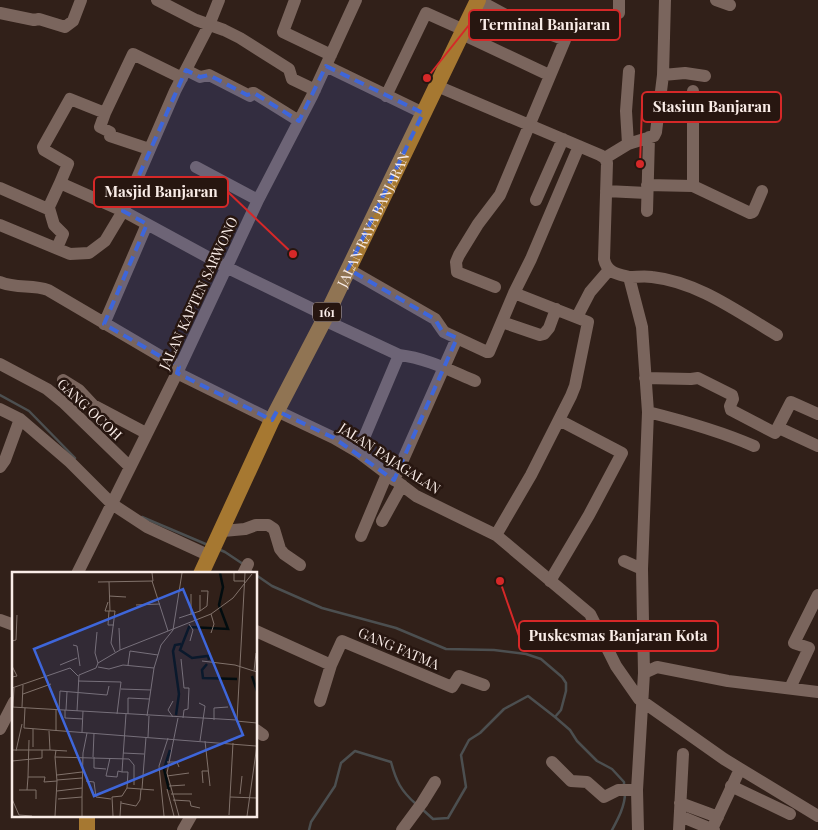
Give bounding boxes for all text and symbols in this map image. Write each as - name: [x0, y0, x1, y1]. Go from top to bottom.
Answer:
- callout: Terminal Banjaran: [469, 10, 620, 40]
- text: Terminal Banjaran: [480, 14, 611, 34]
- callout: Stasiun Banjaran: [642, 92, 781, 122]
- text: Stasiun Banjaran: [653, 96, 772, 116]
- street label: JALAN RAYA BANJARAN: [331, 148, 413, 291]
- callout: Masjid Banjaran: [94, 177, 228, 207]
- text: Masjid Banjaran: [104, 181, 218, 201]
- street label: JALAN KAPTEN SARWONO: [154, 213, 242, 374]
- road number: 161: [313, 302, 341, 322]
- street label: GANG OCOH: [53, 374, 127, 444]
- street label: JALAN PAJAGALAN: [335, 417, 445, 498]
- inset map: [12, 572, 258, 818]
- callout: Puskesmas Banjaran Kota: [519, 621, 718, 651]
- street label: GANG FATMA: [355, 622, 443, 674]
- text: Puskesmas Banjaran Kota: [528, 625, 708, 645]

